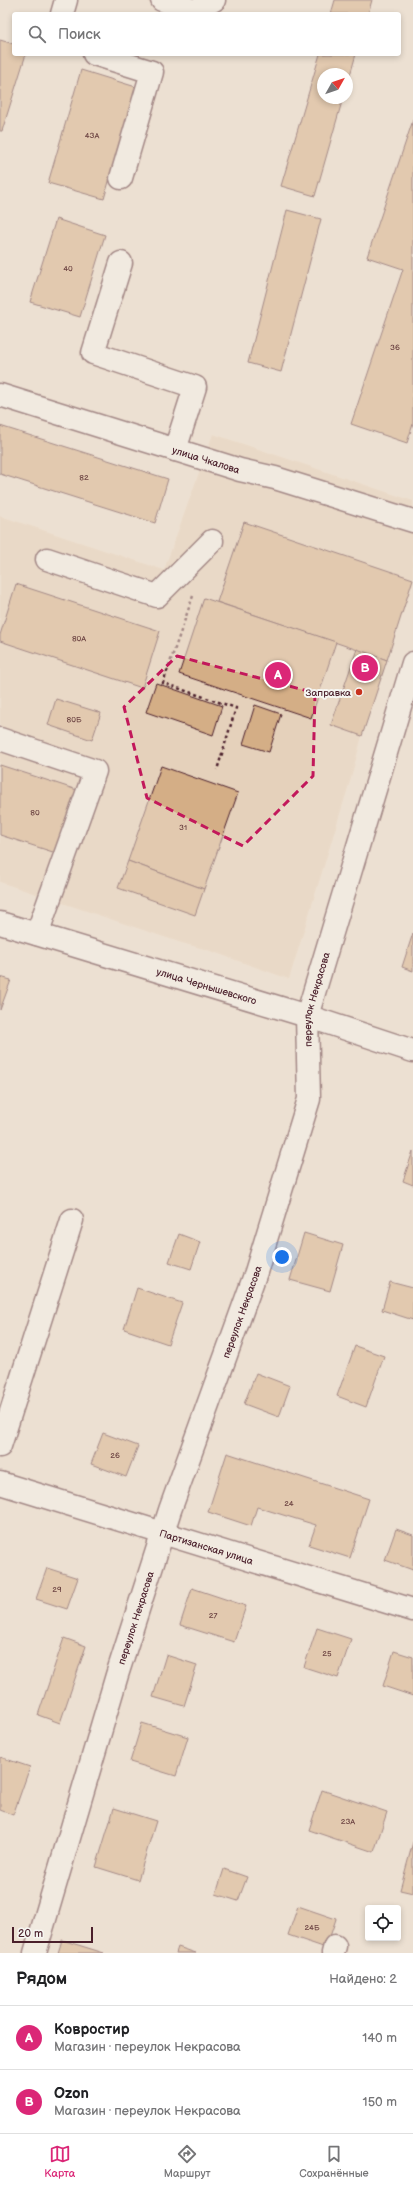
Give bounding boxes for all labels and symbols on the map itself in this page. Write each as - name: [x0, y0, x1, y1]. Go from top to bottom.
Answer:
- north arrow: [317, 68, 353, 104]
- house number: 43А: [85, 131, 99, 140]
- house number: 40: [63, 264, 73, 273]
- house number: 36: [390, 343, 400, 352]
- street label: улица Чкалова: [171, 444, 241, 477]
- house number: 82: [79, 473, 89, 482]
- house number: 80А: [72, 634, 86, 643]
- pin: B: [352, 653, 378, 683]
- pin: A: [265, 660, 291, 690]
- place label: Заправка: [306, 687, 351, 699]
- marker: Заправка: [354, 687, 364, 697]
- house number: 80Б: [67, 715, 82, 724]
- house number: 80: [30, 808, 40, 817]
- house number: 31: [179, 823, 187, 832]
- street label: переулок Некрасова: [302, 951, 333, 1047]
- street label: улица Чернышевского: [155, 966, 258, 1007]
- your location: [272, 1247, 292, 1267]
- street label: переулок Некрасова: [220, 1264, 265, 1360]
- house number: 26: [110, 1451, 120, 1460]
- house number: 24: [284, 1499, 294, 1508]
- street label: Партизанская улица: [158, 1527, 255, 1568]
- street label: переулок Некрасова: [116, 1570, 157, 1666]
- house number: 29: [52, 1585, 62, 1594]
- house number: 27: [209, 1611, 217, 1620]
- house number: 25: [322, 1649, 332, 1658]
- house number: 23А: [341, 1817, 355, 1826]
- house number: 24Б: [304, 1923, 320, 1932]
- scale bar: [12, 1925, 93, 1944]

